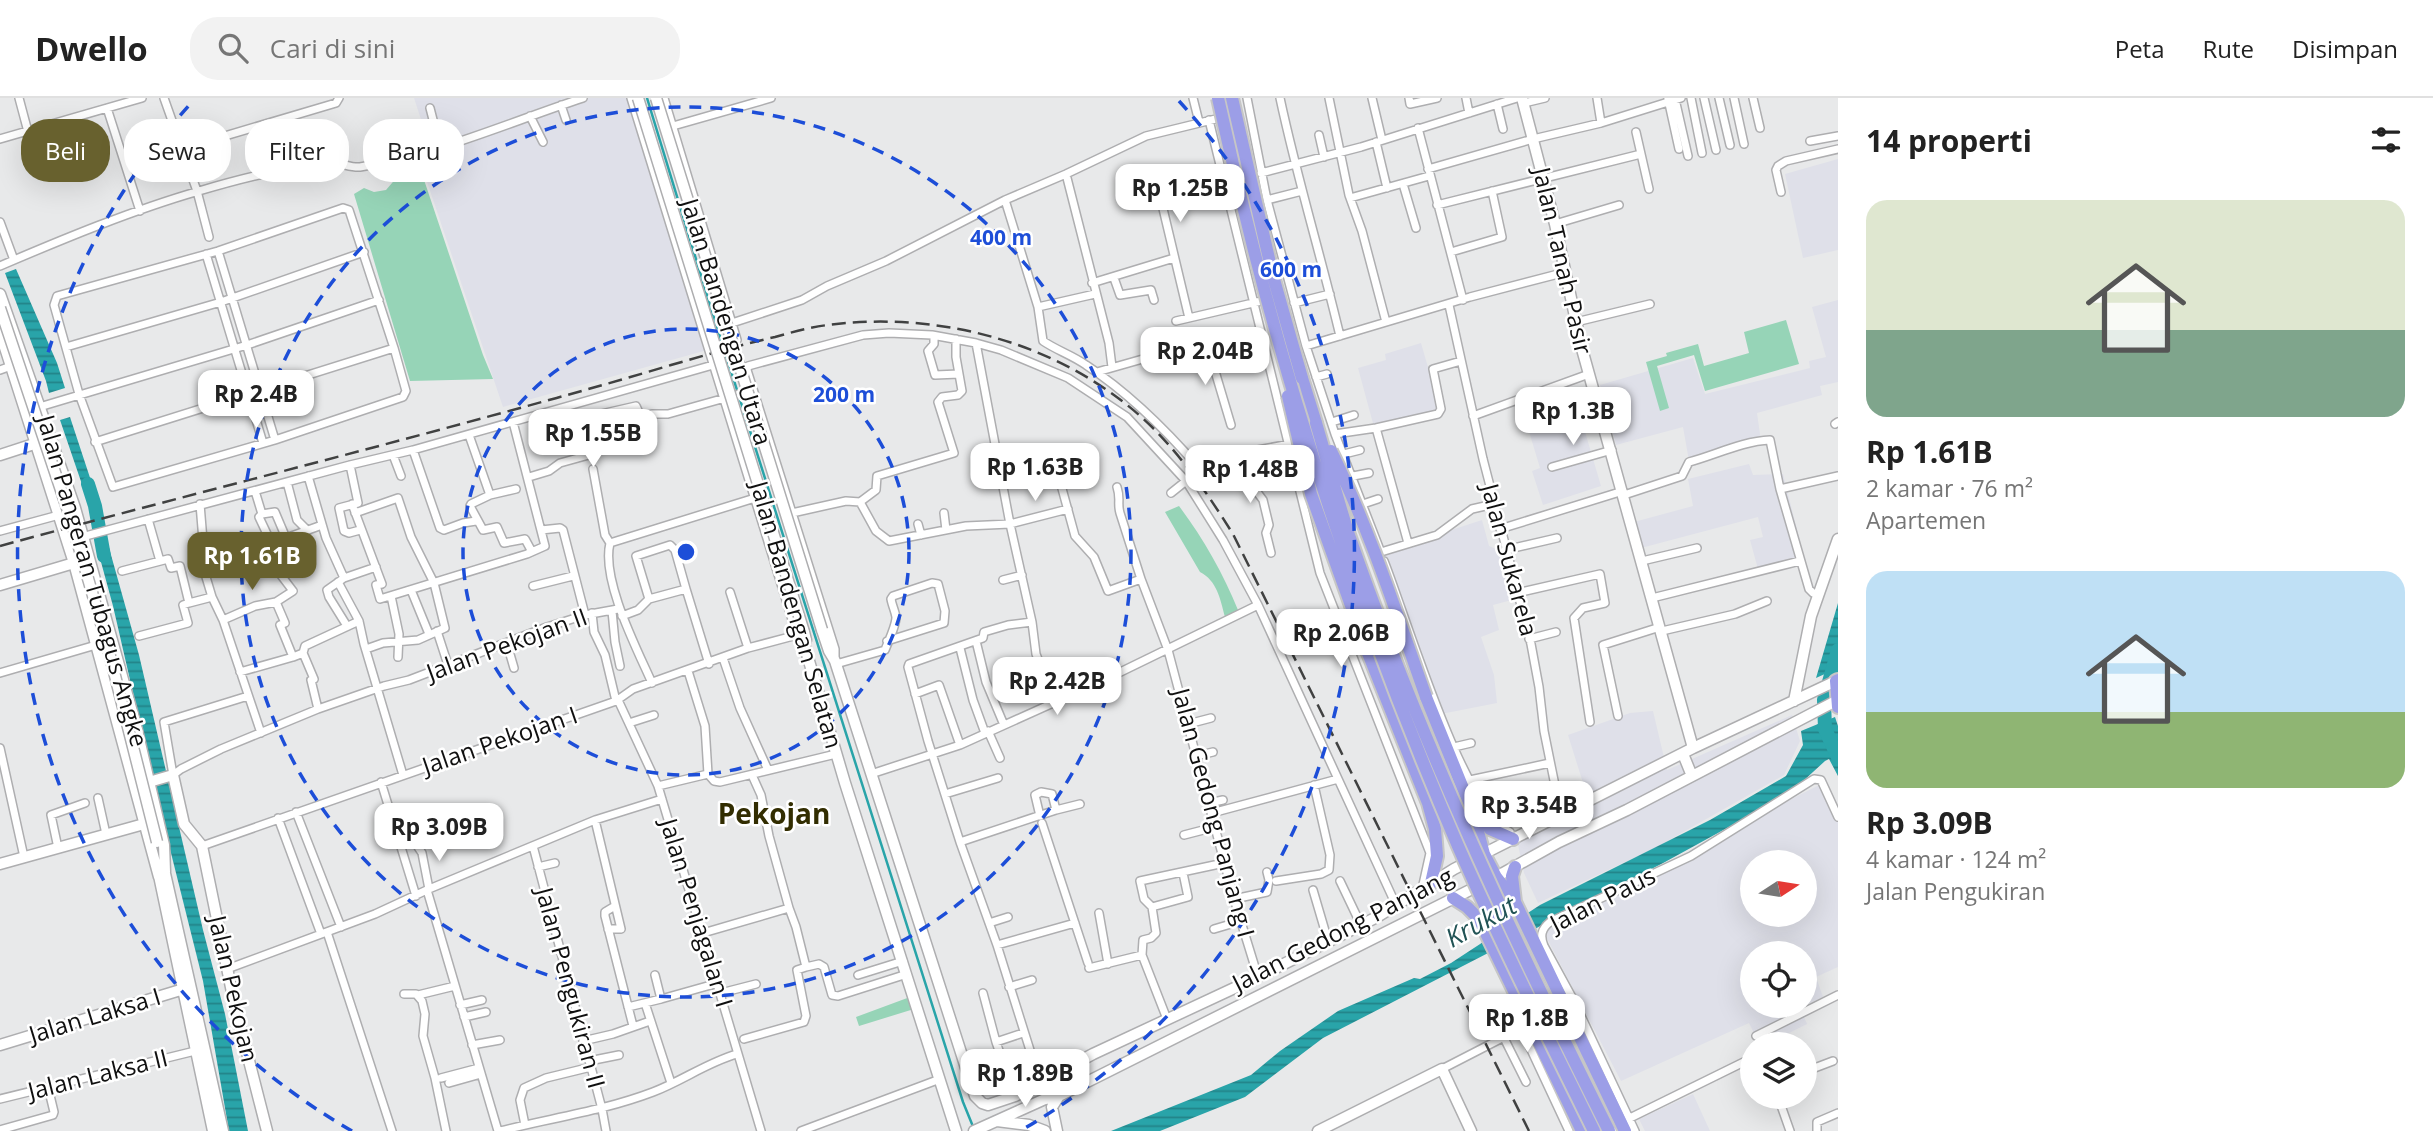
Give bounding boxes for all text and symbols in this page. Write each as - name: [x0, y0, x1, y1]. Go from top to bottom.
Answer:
- search box: [190, 17, 680, 80]
- text: Dwello: [35, 26, 148, 71]
- icon: search: [214, 29, 252, 67]
- text: Cari di sini: [270, 30, 395, 66]
- text: Peta: [2115, 32, 2165, 65]
- text: Rute: [2203, 32, 2254, 65]
- text: Disimpan: [2292, 32, 2398, 65]
- chip: Beli: [21, 119, 110, 182]
- chip: Sewa: [124, 119, 231, 182]
- chip: Filter: [245, 119, 349, 182]
- chip: Baru: [363, 119, 464, 182]
- text: 14 properti: [1866, 120, 2032, 161]
- icon: filters: [2367, 121, 2405, 159]
- street label: Jalan Tanah Pasir: [1525, 162, 1601, 357]
- pin: Rp 1.25B: [1108, 164, 1252, 224]
- text: Rp 1.25B: [1131, 171, 1229, 203]
- street label: Jalan Bandengan Utara: [674, 192, 781, 449]
- text: 400 m: [970, 223, 1032, 251]
- icon: home: [2073, 245, 2199, 371]
- text: 600 m: [1260, 255, 1322, 283]
- pin: Rp 2.04B: [1133, 328, 1277, 387]
- text: Rp 2.04B: [1156, 334, 1254, 366]
- pin: Rp 2.4B: [191, 370, 321, 430]
- text: Rp 2.4B: [214, 377, 298, 409]
- text: 200 m: [813, 380, 875, 408]
- pin: Rp 1.3B: [1508, 388, 1638, 447]
- text: Rp 1.3B: [1531, 394, 1615, 426]
- street label: Jalan Pangeran Tubagus Angke: [30, 409, 157, 750]
- pin: Rp 1.55B: [521, 410, 665, 469]
- text: Rp 1.55B: [544, 416, 642, 448]
- text: Rp 1.61B: [1866, 431, 1993, 472]
- pin: Rp 1.63B: [963, 444, 1107, 503]
- pin: Rp 1.48B: [1178, 446, 1322, 505]
- text: Rp 1.63B: [986, 450, 1084, 482]
- text: Rp 1.48B: [1201, 452, 1299, 484]
- text: 2 kamar · 76 m²: [1866, 472, 2033, 504]
- street label: Jalan Bandengan Selatan: [743, 475, 851, 752]
- street label: Jalan Sukarela: [1474, 478, 1547, 640]
- text: Apartemen: [1866, 504, 1986, 536]
- pin: Rp 1.61B: [180, 532, 324, 592]
- text: Rp 1.61B: [203, 539, 301, 571]
- centre of rings: [674, 540, 698, 564]
- street label: Jalan Pekojan II: [420, 599, 591, 689]
- pin: Rp 2.06B: [1269, 610, 1413, 669]
- text: Rp 2.06B: [1292, 616, 1390, 648]
- icon: home: [2073, 616, 2199, 742]
- pin: Rp 2.42B: [985, 658, 1129, 717]
- text: Rp 2.42B: [1008, 664, 1106, 696]
- street label: Jalan Gedong Panjang I: [1165, 682, 1264, 941]
- street label: Jalan Pekojan I: [416, 698, 582, 782]
- pin: Rp 3.54B: [1457, 782, 1601, 841]
- text: Rp 3.54B: [1480, 788, 1578, 820]
- district label: Pekojan: [718, 794, 830, 832]
- text: Rp 3.09B: [1866, 802, 1993, 843]
- pin: Rp 3.09B: [367, 804, 511, 863]
- text: Rp 3.09B: [390, 810, 488, 842]
- street label: Jalan Penjagalan I: [652, 812, 742, 1011]
- text: 4 kamar · 124 m²: [1866, 843, 2046, 875]
- north arrow: [1740, 850, 1816, 928]
- map controls: [1740, 850, 1817, 1109]
- street label: Jalan Paus: [1542, 858, 1661, 940]
- street label: Jalan Gedong Panjang: [1224, 859, 1458, 1000]
- text: Jalan Pengukiran: [1866, 875, 2045, 907]
- street label: Jalan Pengukiran II: [528, 882, 614, 1092]
- water label: Krukut: [1439, 886, 1524, 955]
- street label: Jalan Pekojan: [201, 910, 267, 1065]
- button: locate: [1740, 941, 1817, 1018]
- street label: Jalan Laksa I: [23, 979, 165, 1051]
- pin: Rp 1.8B: [1462, 995, 1592, 1054]
- text: Rp 1.8B: [1485, 1001, 1569, 1033]
- button: layers: [1740, 1032, 1817, 1109]
- street label: Jalan Laksa II: [22, 1040, 171, 1107]
- pin: Rp 1.89B: [953, 1049, 1097, 1109]
- text: Rp 1.89B: [976, 1056, 1074, 1088]

